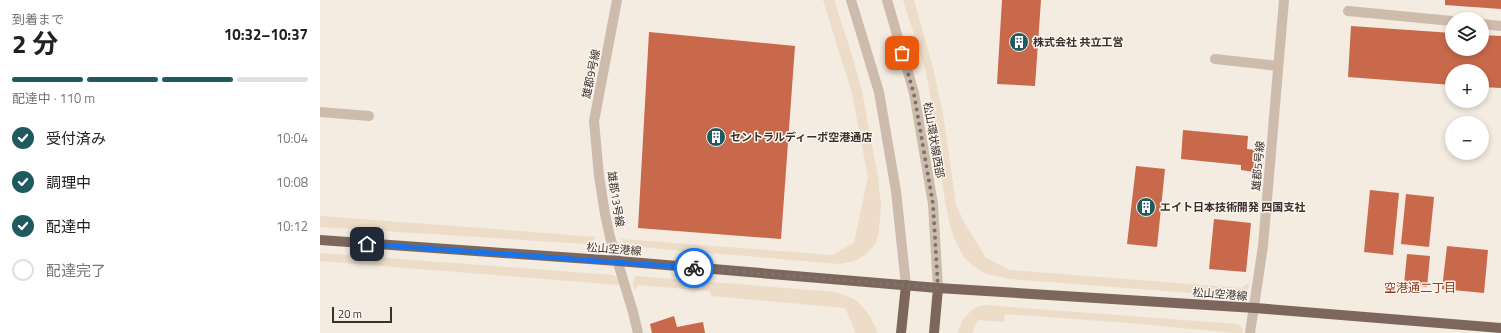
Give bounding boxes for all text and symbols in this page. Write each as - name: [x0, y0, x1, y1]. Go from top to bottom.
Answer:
- text: 到着まで: [12, 9, 64, 29]
- map controls: [1445, 12, 1489, 160]
- button: layers: [1445, 12, 1489, 56]
- text: 10:32–10:37: [224, 23, 308, 46]
- text: 2 分: [12, 24, 58, 63]
- building icon: 株式会社 共立工営: [1008, 31, 1030, 53]
- place label: 株式会社 共立工営: [1033, 34, 1123, 50]
- pin: [885, 36, 919, 70]
- icon: bag: [891, 42, 913, 64]
- street label: 雄郡9号線: [578, 48, 604, 100]
- button: +: [1445, 64, 1489, 108]
- text: 配達中 · 110 m: [12, 88, 95, 108]
- street label: 松山環状線西部: [919, 101, 949, 179]
- button: −: [1445, 116, 1489, 160]
- building icon: セントラルディーボ空港通店: [705, 126, 727, 148]
- icon: check: [12, 127, 34, 149]
- text: 受付済み: [46, 127, 106, 150]
- text: 10:04: [276, 128, 308, 148]
- place label: セントラルディーボ空港通店: [730, 129, 872, 145]
- street label: 雄郡5号線: [1248, 140, 1268, 192]
- street label: 雄郡13号線: [604, 170, 628, 228]
- icon: check: [12, 171, 34, 193]
- text: 調理中: [46, 171, 91, 194]
- text: 10:08: [276, 172, 308, 192]
- building icon: エイト日本技術開発 四国支社: [1135, 196, 1157, 218]
- place label: エイト日本技術開発 四国支社: [1160, 199, 1305, 215]
- icon: check: [12, 215, 34, 237]
- text: 配達中: [46, 215, 91, 238]
- text: 10:12: [276, 216, 308, 236]
- pin: [350, 227, 384, 261]
- icon: home: [356, 233, 378, 255]
- street label: 松山空港線: [586, 239, 642, 259]
- courier: [674, 248, 714, 288]
- icon: bike: [683, 257, 705, 279]
- text: 配達完了: [46, 259, 106, 282]
- district label: 空港通二丁目: [1384, 278, 1456, 297]
- street label: 松山空港線: [1192, 284, 1248, 304]
- scale bar: [332, 305, 392, 324]
- text: 20 m: [338, 306, 362, 322]

